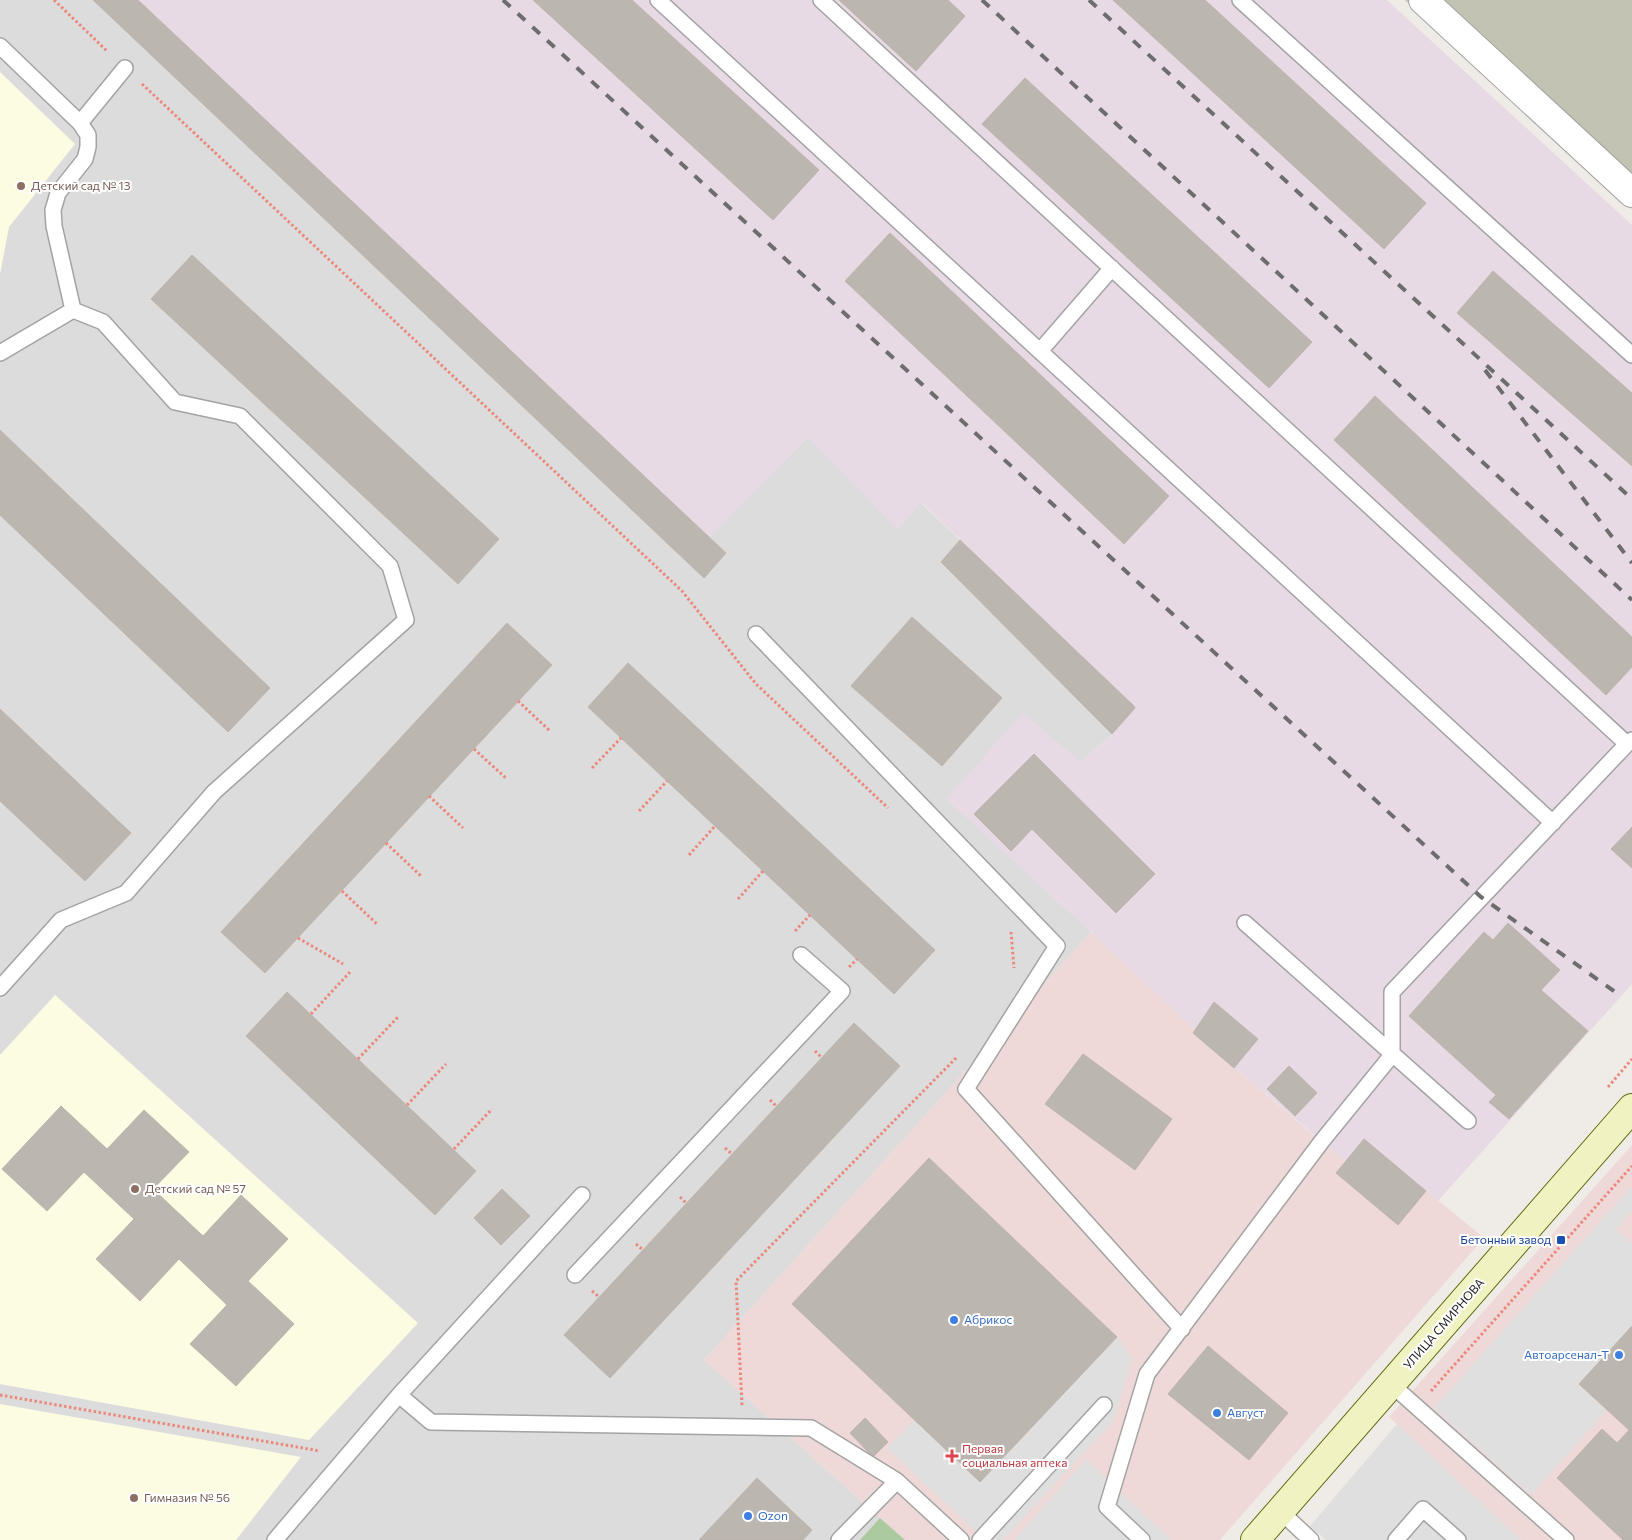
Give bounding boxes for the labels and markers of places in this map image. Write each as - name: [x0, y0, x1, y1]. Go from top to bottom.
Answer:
- place label: Детский сад № 13: [31, 178, 131, 192]
- marker: Детский сад № 13: [15, 180, 27, 192]
- place label: Детский сад № 57: [145, 1181, 246, 1195]
- marker: Детский сад № 57: [129, 1183, 141, 1195]
- place label: Бетонный завод: [1460, 1232, 1551, 1246]
- marker: Бетонный завод: [1555, 1234, 1567, 1246]
- place label: Абрикос: [964, 1312, 1012, 1326]
- marker: Абрикос: [948, 1314, 960, 1326]
- place label: Автоарсенал-Т: [1524, 1347, 1609, 1361]
- marker: Автоарсенал-Т: [1613, 1349, 1625, 1361]
- place label: Август: [1227, 1405, 1265, 1419]
- marker: Август: [1211, 1407, 1223, 1419]
- place label: Первая социальная аптека: [962, 1441, 1068, 1469]
- marker: Первая социальная аптека: [946, 1450, 958, 1462]
- place label: Гимназия № 56: [144, 1490, 230, 1504]
- marker: Гимназия № 56: [128, 1492, 140, 1504]
- place label: Ozon: [758, 1508, 788, 1522]
- marker: Ozon: [742, 1510, 754, 1522]

